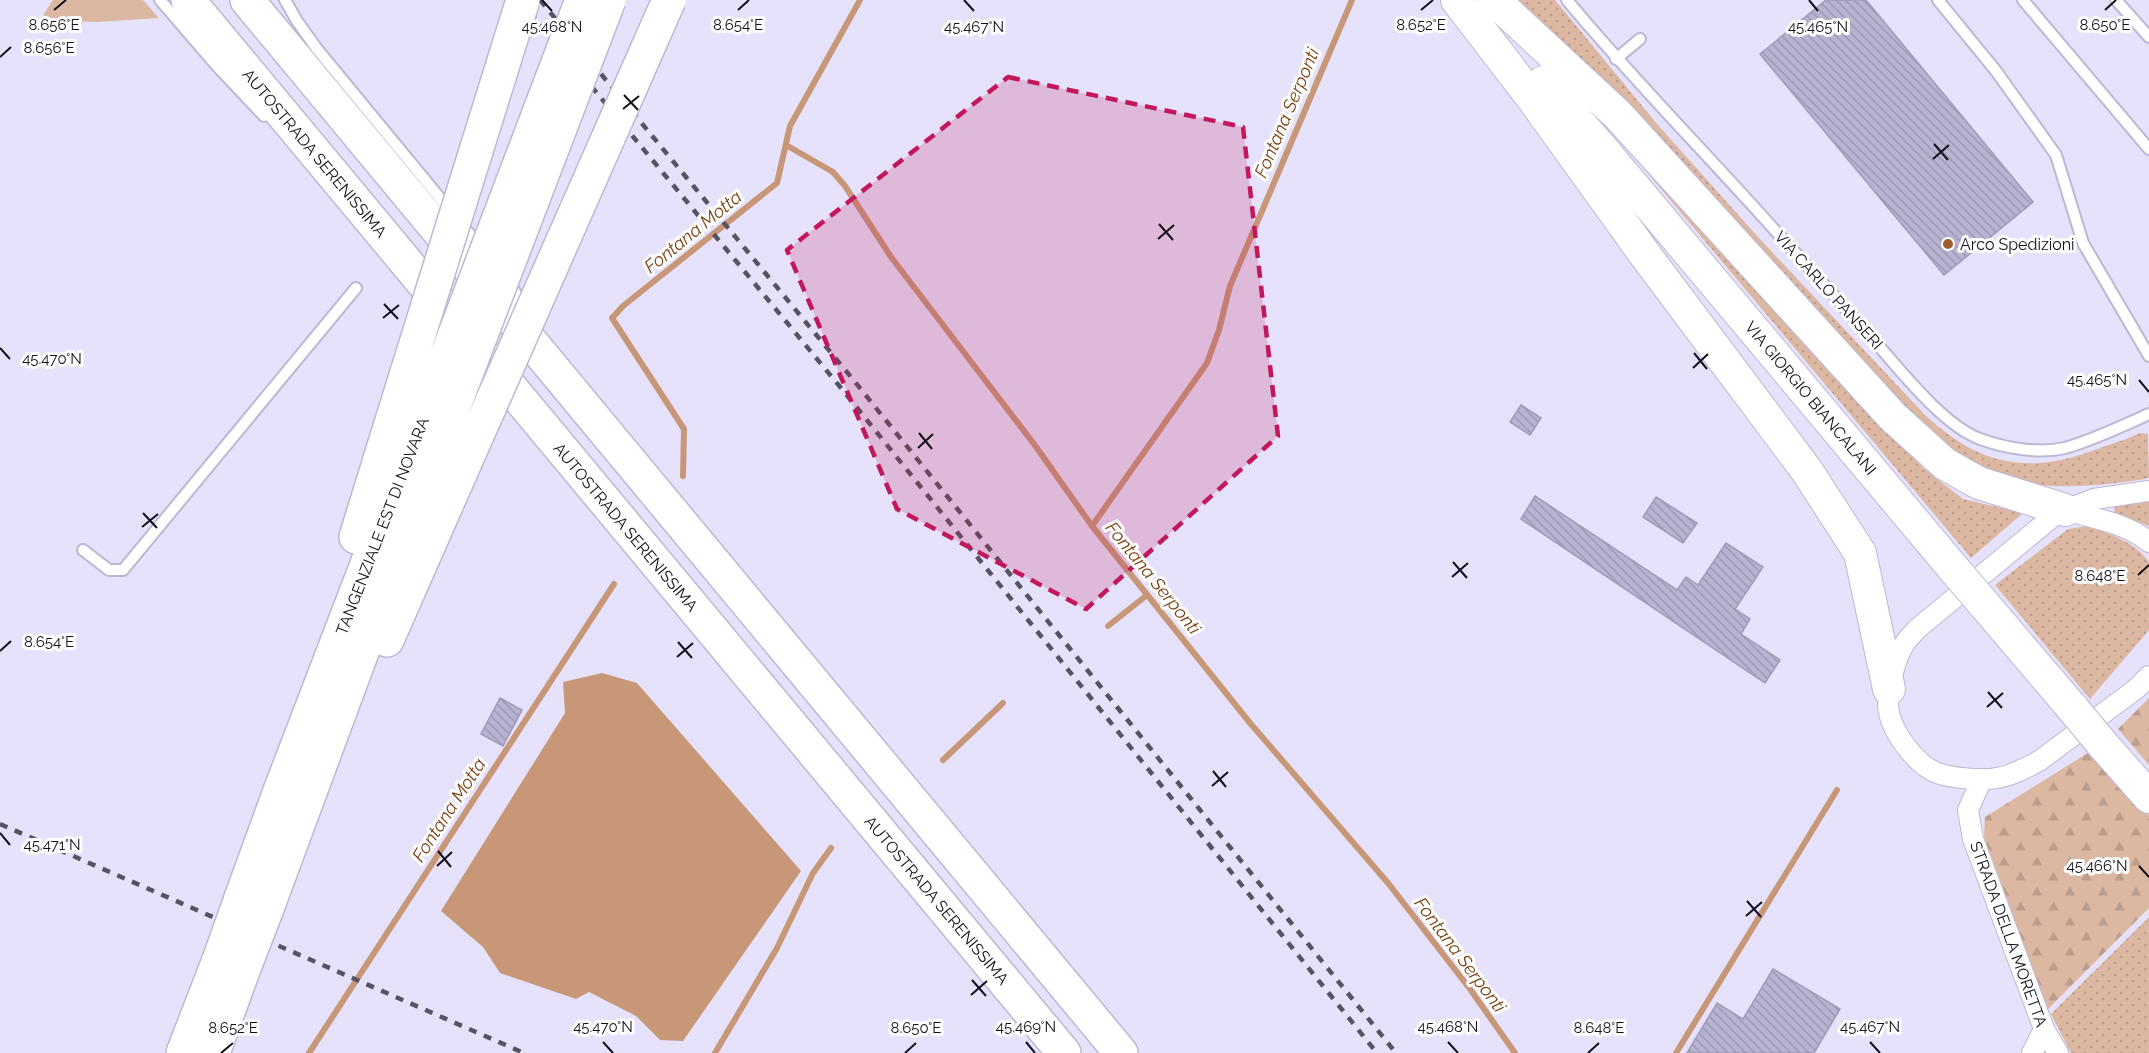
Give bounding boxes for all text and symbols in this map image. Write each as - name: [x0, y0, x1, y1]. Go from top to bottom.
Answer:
- text: 8.656°E: [28, 16, 80, 34]
- text: 8.654°E: [713, 16, 763, 34]
- text: 8.652°E: [1396, 16, 1446, 34]
- text: 8.650°E: [2080, 16, 2130, 34]
- text: 45.468°N: [522, 18, 582, 36]
- text: 45.467°N: [944, 18, 1004, 36]
- text: 45.465°N: [1788, 18, 1848, 36]
- text: 8.656°E: [23, 39, 75, 57]
- water label: Fontana Serponti: [1250, 44, 1324, 181]
- street label: AUTOSTRADA SERENISSIMA: [239, 65, 391, 242]
- water label: Fontana Motta: [640, 186, 746, 277]
- street label: VIA CARLO PANSERI: [1771, 227, 1887, 353]
- place label: Arco Spedizioni: [1960, 235, 2075, 254]
- marker: Arco Spedizioni: [1941, 237, 1955, 251]
- street label: VIA GIORGIO BIANCALANI: [1741, 318, 1880, 479]
- text: 45.470°N: [22, 350, 82, 368]
- text: 45.465°N: [2067, 371, 2127, 389]
- street label: TANGENZIALE EST DI NOVARA: [332, 415, 433, 638]
- street label: AUTOSTRADA SERENISSIMA: [550, 439, 702, 616]
- water label: Fontana Serponti: [1102, 517, 1206, 639]
- text: 8.648°E: [2075, 567, 2126, 585]
- text: 8.654°E: [24, 633, 74, 651]
- water label: Fontana Motta: [407, 754, 490, 865]
- street label: AUTOSTRADA SERENISSIMA: [861, 812, 1013, 989]
- text: 45.471°N: [23, 836, 81, 854]
- street label: STRADA DELLA MORETTA: [1966, 839, 2051, 1030]
- text: 45.466°N: [2066, 857, 2128, 875]
- water label: Fontana Serponti: [1410, 893, 1511, 1017]
- text: 45.470°N: [573, 1018, 633, 1036]
- text: 45.469°N: [996, 1018, 1056, 1036]
- text: 45.468°N: [1418, 1018, 1478, 1036]
- text: 45.467°N: [1840, 1018, 1900, 1036]
- text: 8.652°E: [208, 1019, 258, 1037]
- text: 8.650°E: [891, 1019, 941, 1037]
- text: 8.648°E: [1574, 1019, 1625, 1037]

